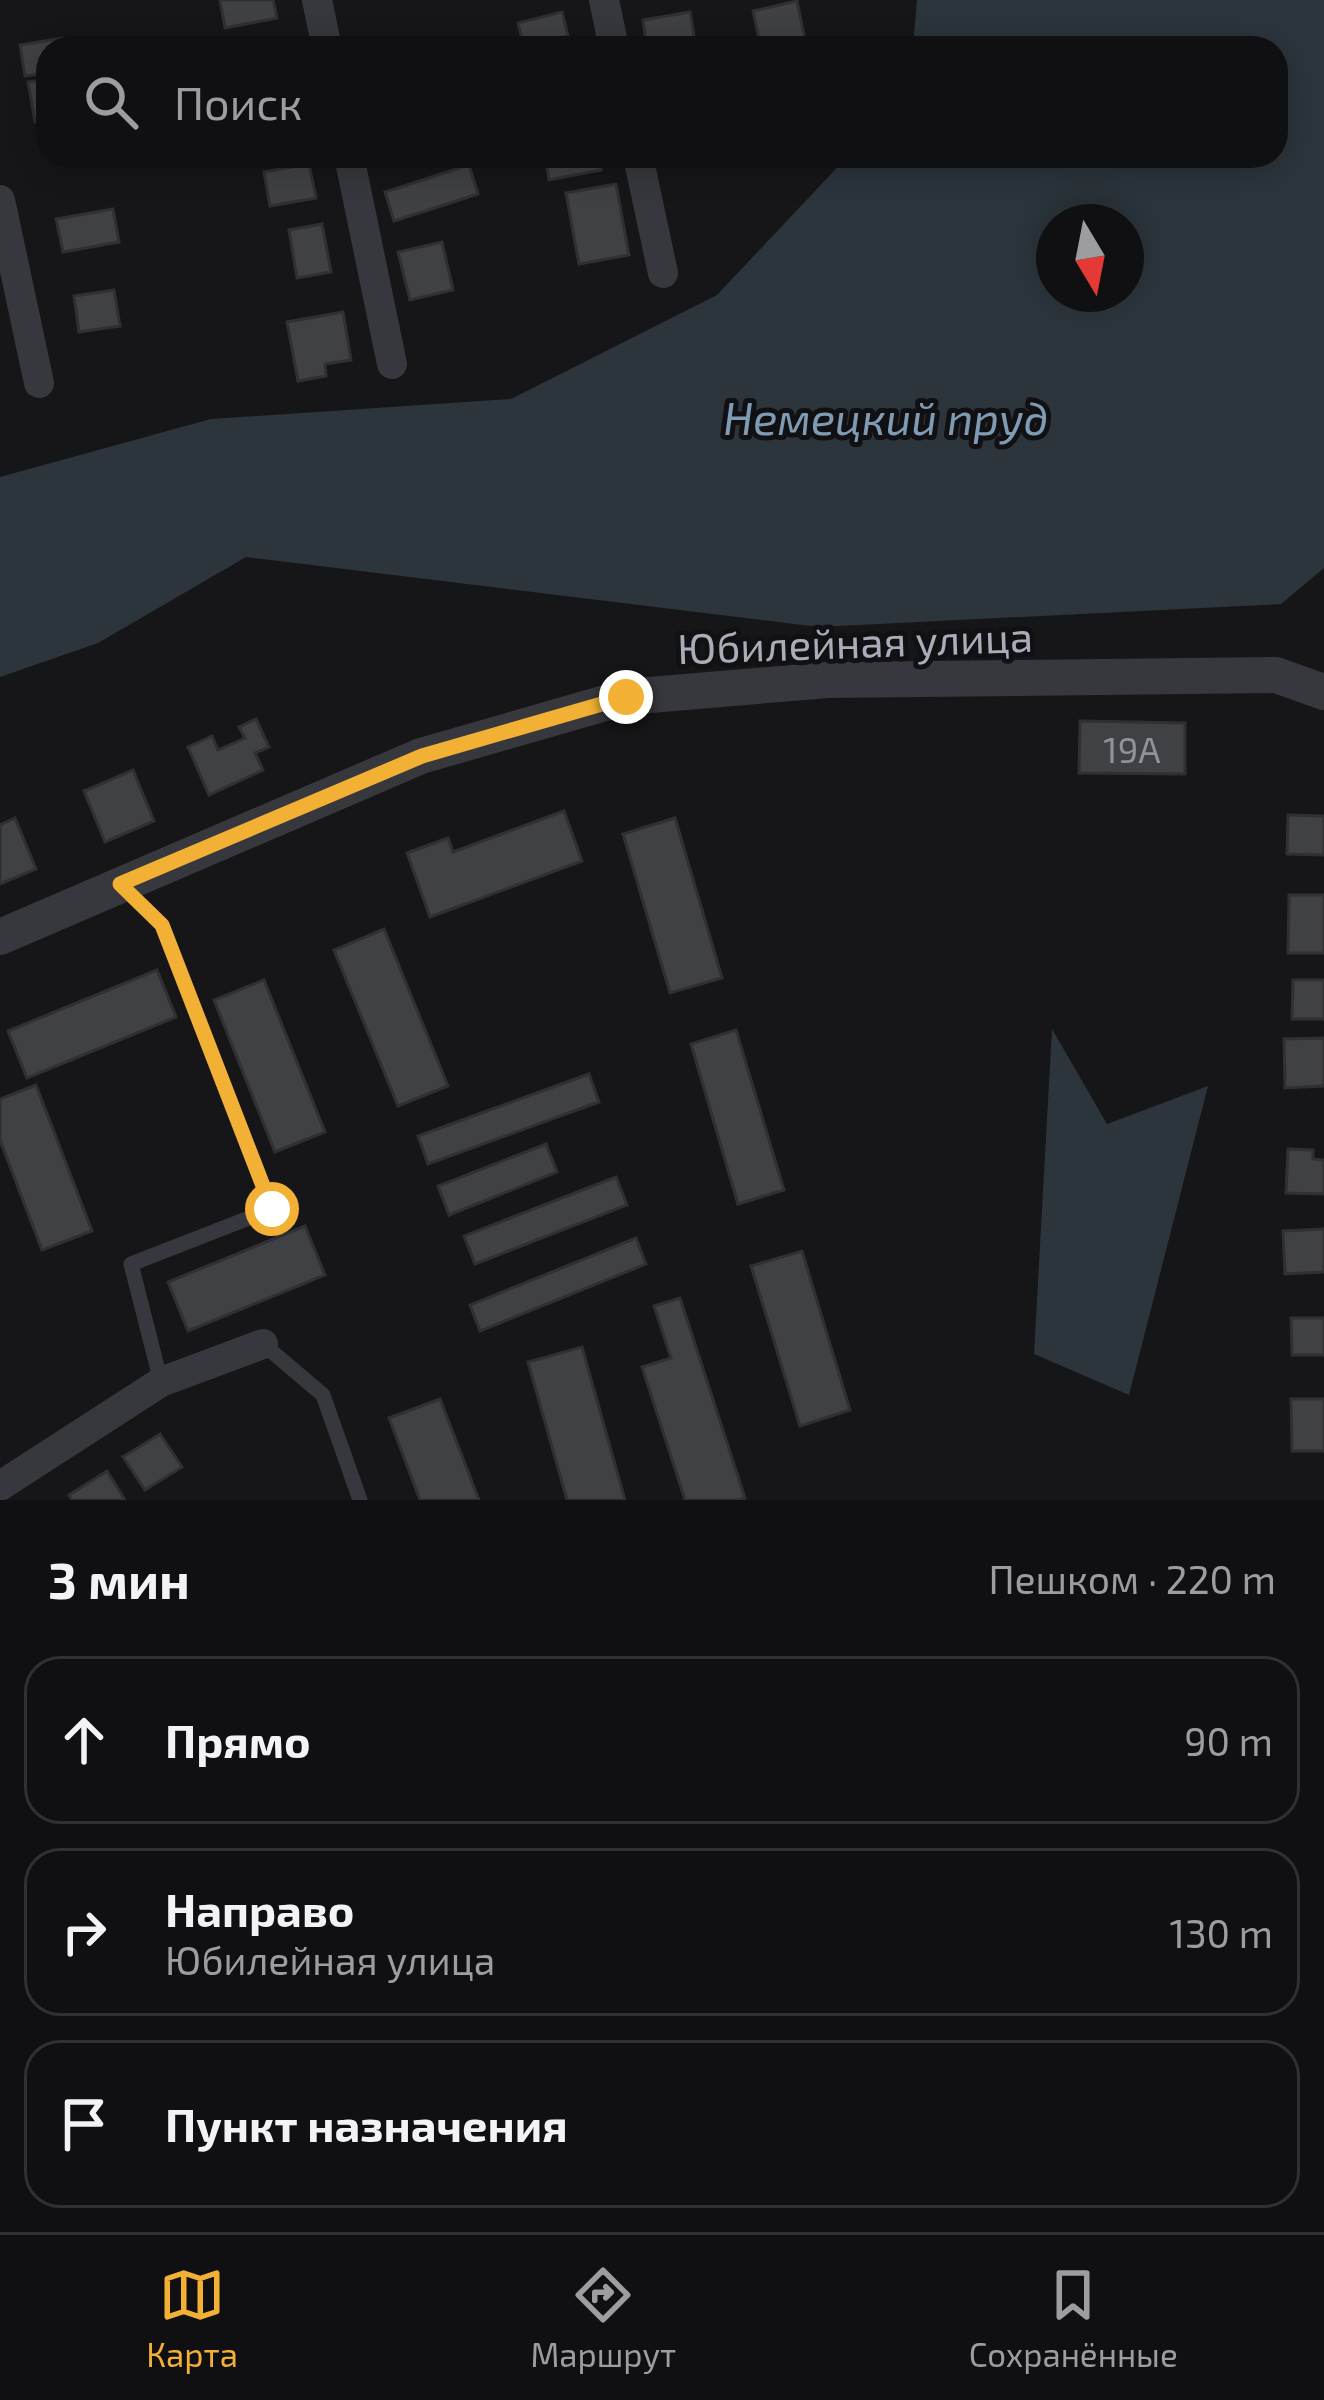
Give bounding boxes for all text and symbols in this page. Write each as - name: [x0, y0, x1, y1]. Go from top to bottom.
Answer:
- search box: [36, 36, 1288, 168]
- icon: search: [78, 69, 144, 135]
- text: Поиск: [174, 75, 302, 129]
- north arrow: [1036, 204, 1144, 312]
- water label: Немецкий пруд: [723, 390, 1049, 445]
- street label: Юбилейная улица: [676, 610, 1034, 673]
- route end: [599, 670, 653, 724]
- house number: 19А: [1103, 727, 1161, 770]
- route start: [245, 1182, 299, 1236]
- text: 3 мин: [48, 1548, 190, 1609]
- text: Пешком · 220 m: [988, 1555, 1276, 1602]
- icon: ahead: [51, 1707, 117, 1773]
- text: Прямо: [165, 1713, 311, 1767]
- text: 90 m: [1184, 1717, 1273, 1764]
- text: Направо: [165, 1882, 354, 1936]
- icon: right: [51, 1899, 117, 1965]
- text: 130 m: [1169, 1909, 1273, 1956]
- text: Юбилейная улица: [165, 1936, 495, 1983]
- icon: arrive: [51, 2091, 117, 2157]
- text: Пункт назначения: [165, 2097, 568, 2151]
- tab: Карта: [146, 2262, 238, 2374]
- tab: Маршрут: [530, 2262, 676, 2374]
- tab: Сохранённые: [969, 2262, 1178, 2374]

